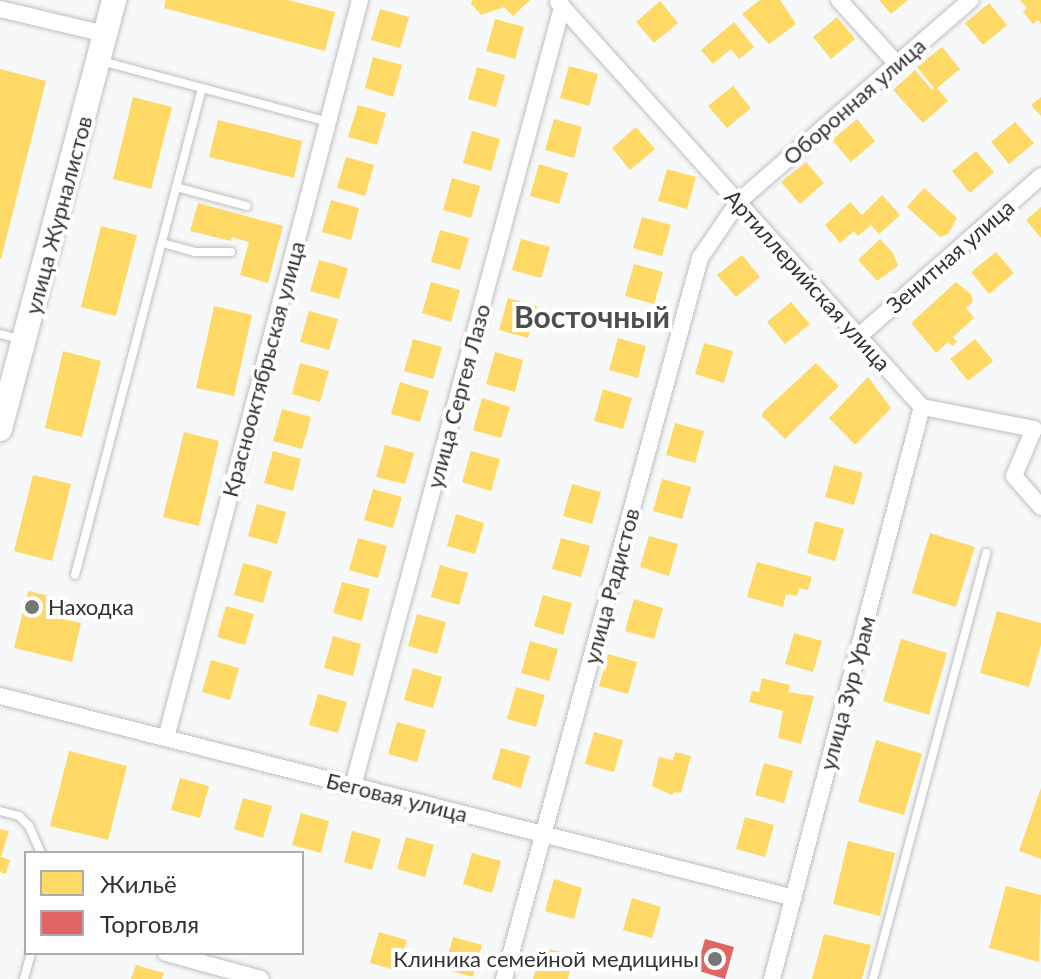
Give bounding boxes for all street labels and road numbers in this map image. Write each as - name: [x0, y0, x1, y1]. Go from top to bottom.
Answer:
- street label: Оборонная улица: [777, 32, 931, 170]
- street label: улица Журналистов: [19, 113, 97, 317]
- street label: Артиллерийская улица: [720, 184, 896, 376]
- street label: Зенитная улица: [881, 193, 1019, 319]
- street label: Краснооктябрьская улица: [216, 238, 310, 500]
- street label: улица Сергея Лазо: [421, 301, 495, 491]
- street label: улица Радистов: [577, 505, 645, 667]
- street label: улица Зур Урам: [814, 613, 880, 773]
- street label: Беговая улица: [324, 767, 470, 827]

